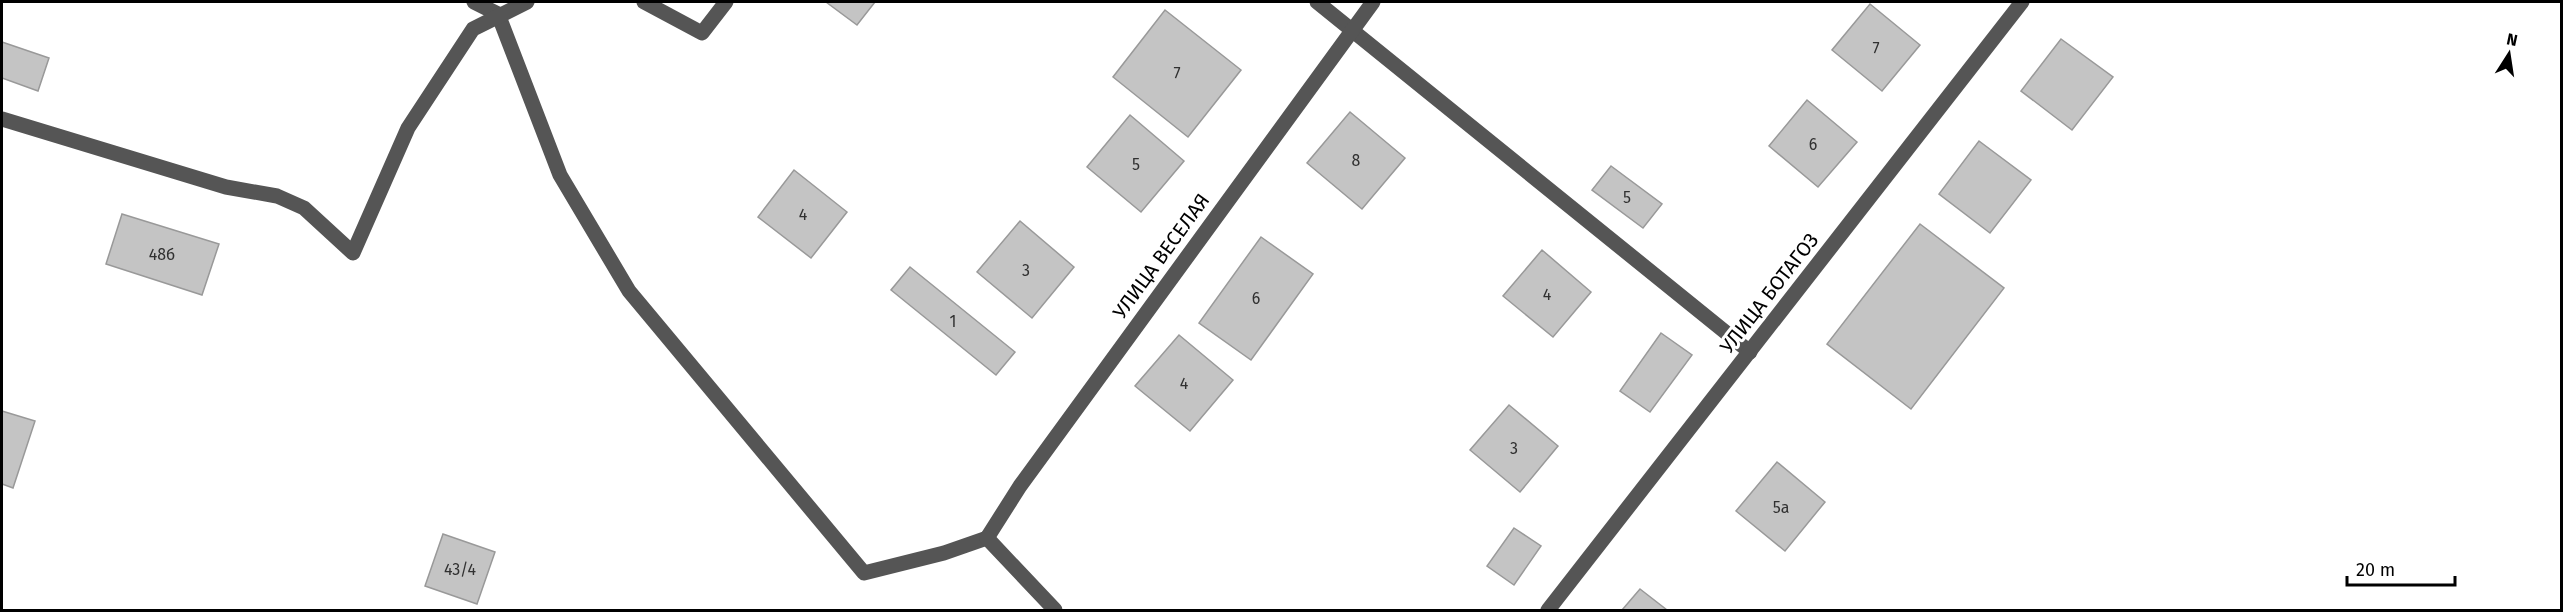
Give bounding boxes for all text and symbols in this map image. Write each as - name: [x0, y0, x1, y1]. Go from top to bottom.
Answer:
- north arrow: [2479, 24, 2539, 84]
- text: N: [2505, 29, 2519, 50]
- house number: 7: [1872, 39, 1880, 58]
- house number: 7: [1173, 64, 1181, 83]
- house number: 6: [1809, 135, 1817, 154]
- house number: 8: [1352, 151, 1361, 170]
- house number: 5: [1132, 155, 1140, 174]
- house number: 5: [1623, 188, 1631, 207]
- street label: УЛИЦА ВЕСЕЛАЯ: [1108, 189, 1214, 323]
- house number: 4: [799, 205, 808, 224]
- street label: УЛИЦА БОТАГОЗ: [1715, 228, 1823, 358]
- house number: 48б: [149, 245, 175, 264]
- house number: 3: [1022, 261, 1030, 280]
- house number: 4: [1543, 285, 1552, 304]
- house number: 6: [1252, 289, 1260, 308]
- house number: 1: [950, 312, 956, 331]
- house number: 4: [1180, 374, 1189, 393]
- house number: 3: [1510, 439, 1518, 458]
- house number: 5а: [1773, 498, 1789, 517]
- scale bar: [2347, 549, 2455, 587]
- text: 20 m: [2356, 559, 2395, 581]
- house number: 43/4: [444, 560, 476, 579]

